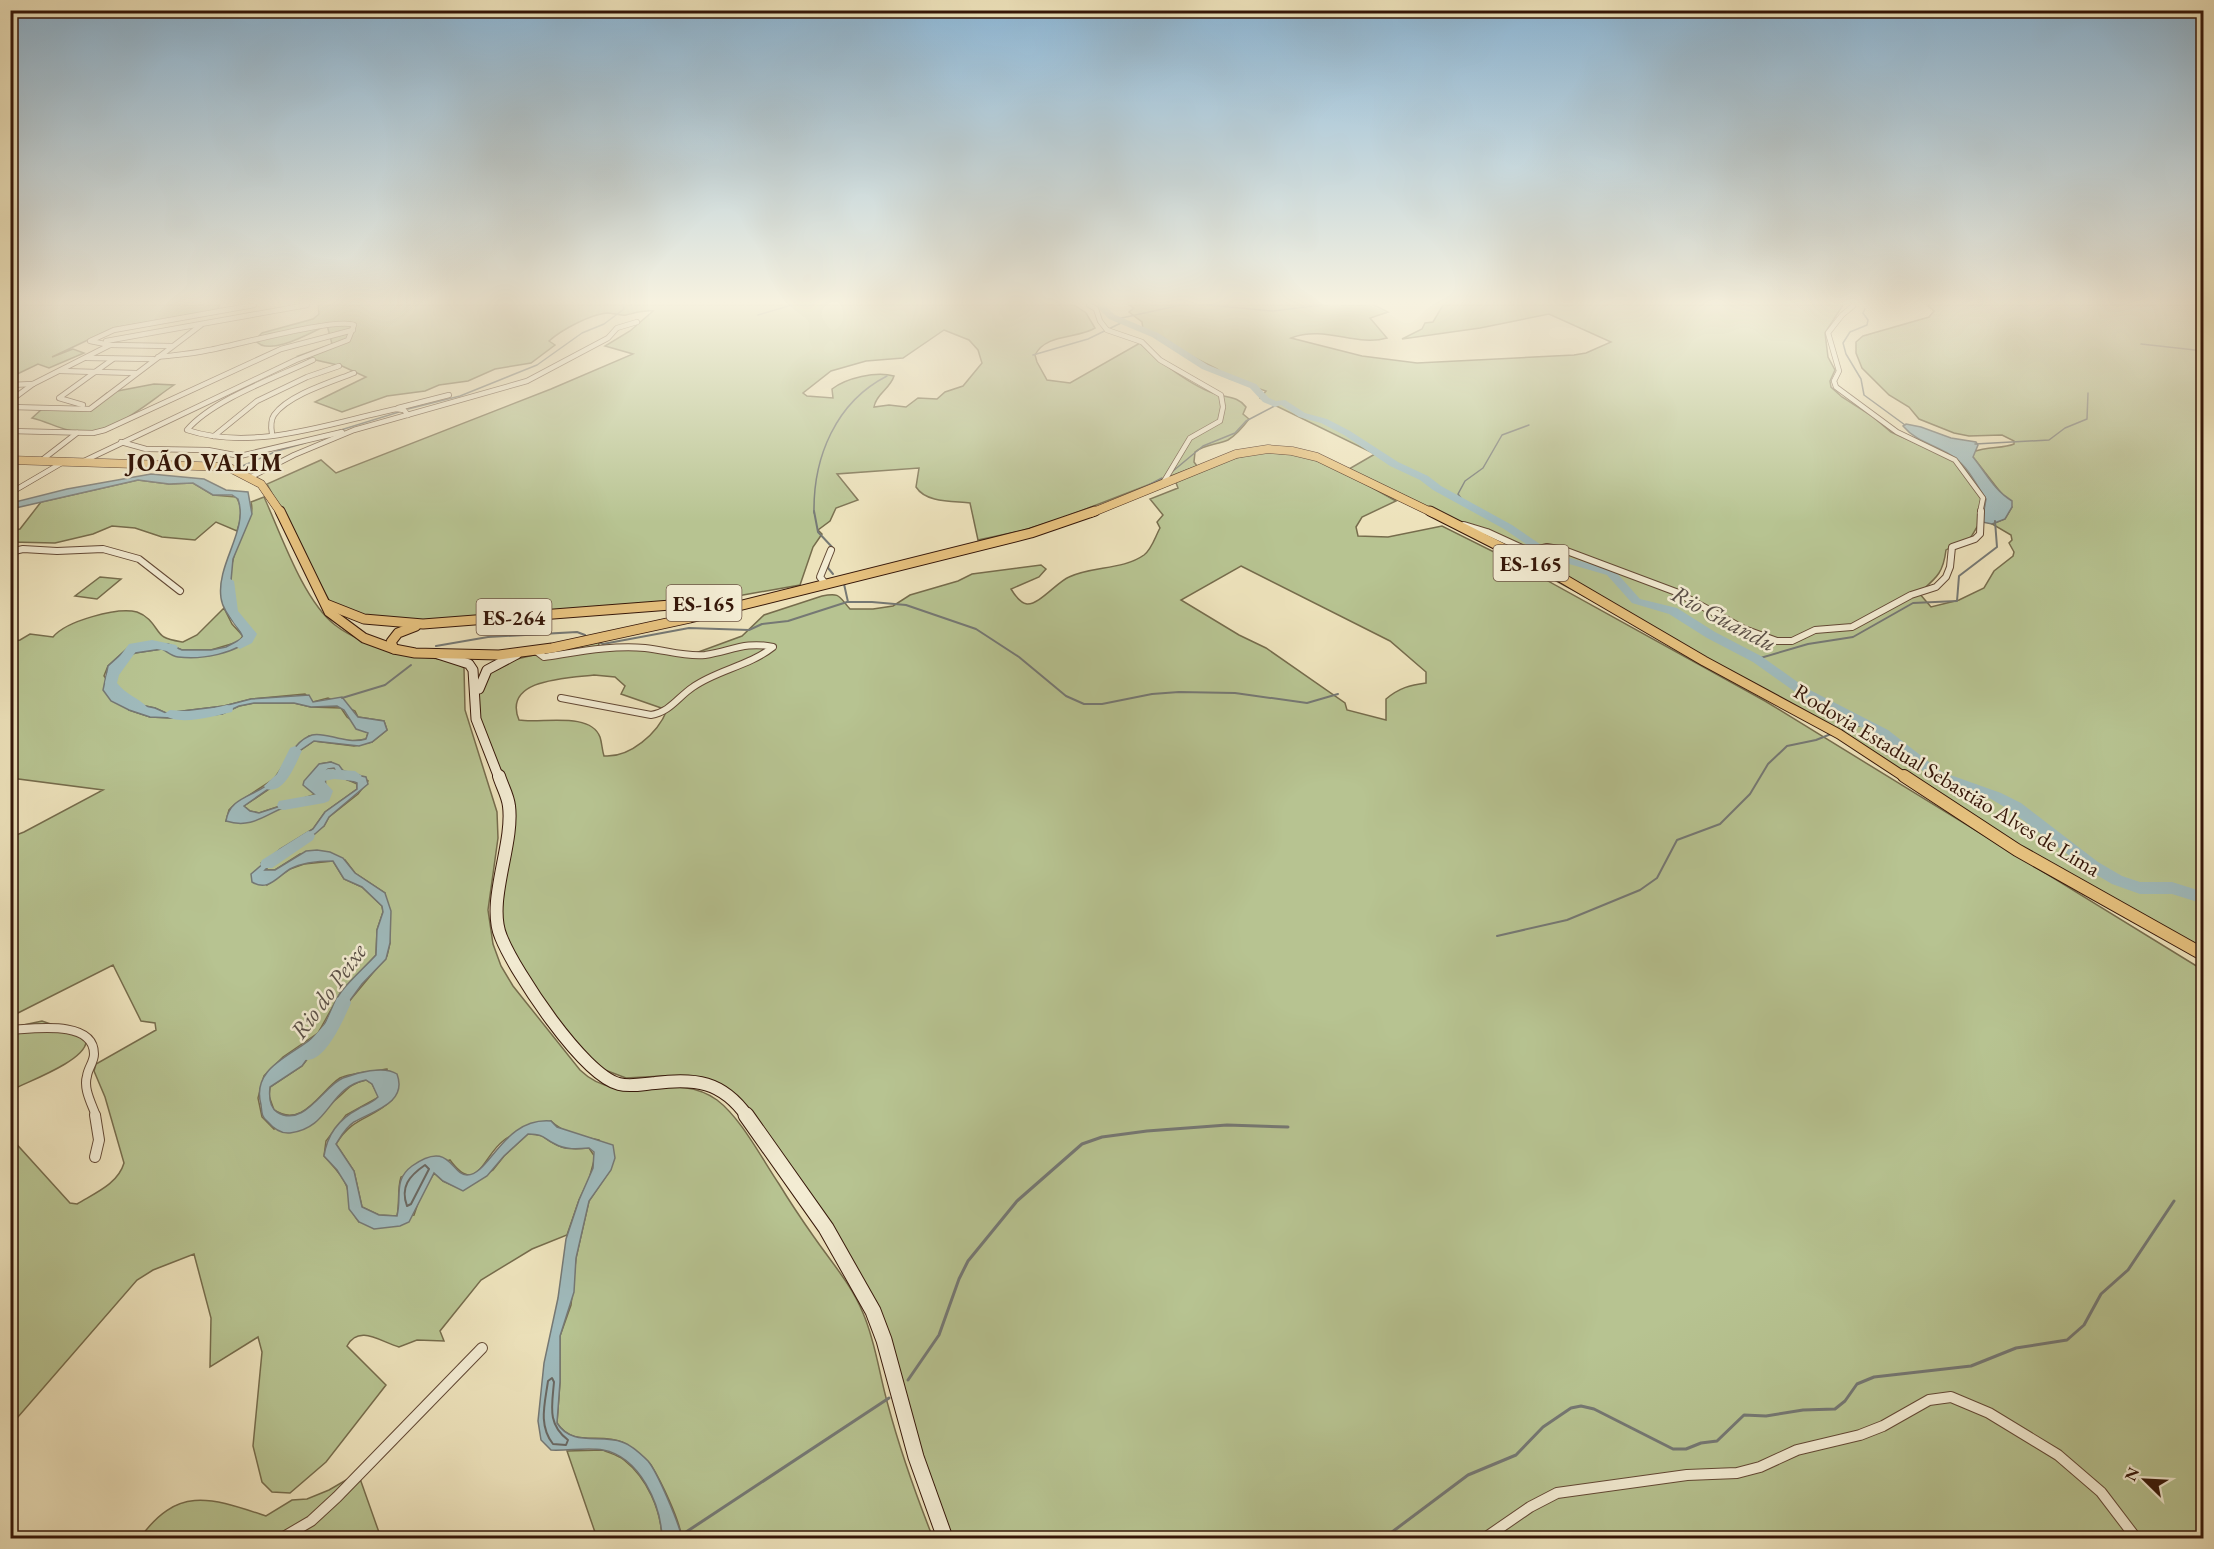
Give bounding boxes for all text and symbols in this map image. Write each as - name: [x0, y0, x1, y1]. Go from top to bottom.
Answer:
- district label: JOÃO VALIM: [124, 447, 284, 478]
- road number: ES-165: [1494, 545, 1568, 581]
- water label: Rio Guandu: [1666, 577, 1782, 659]
- road number: ES-165: [666, 585, 742, 621]
- road number: ES-264: [476, 599, 552, 635]
- street label: Rodovia Estadual Sebastião Alves de Lima: [1788, 677, 2106, 883]
- water label: Rio do Peixe: [283, 936, 374, 1045]
- north arrow: [2115, 1450, 2175, 1510]
- text: N: [2120, 1464, 2144, 1484]

